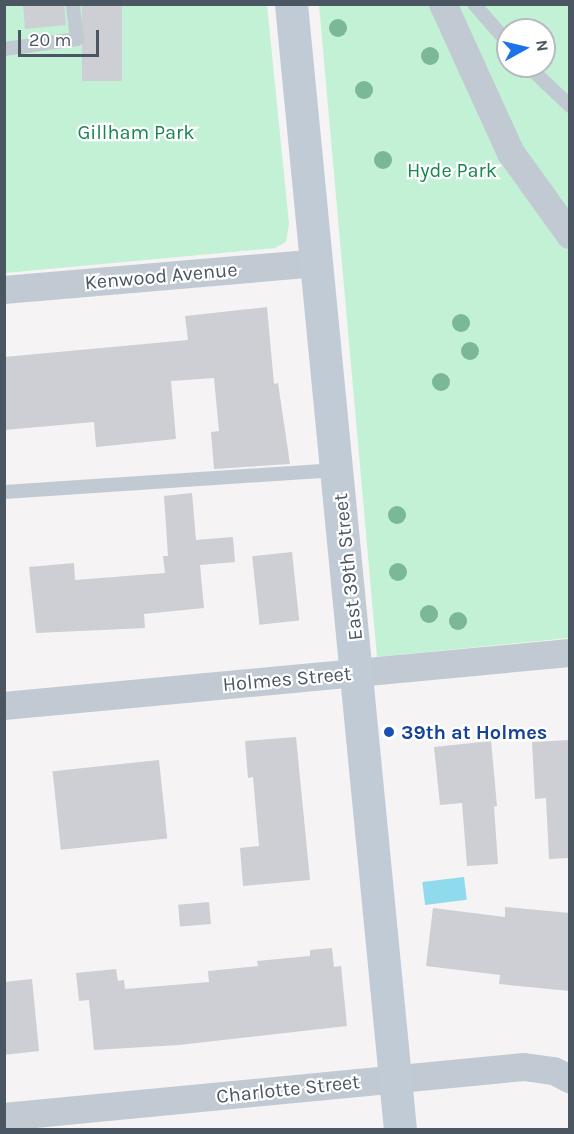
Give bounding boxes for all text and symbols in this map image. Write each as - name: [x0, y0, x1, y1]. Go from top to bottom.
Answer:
- scale bar: [21, 18, 102, 56]
- north arrow: [496, 18, 556, 78]
- text: 20 m: [29, 29, 71, 51]
- text: N: [532, 39, 553, 53]
- park label: Gillham Park: [77, 120, 195, 144]
- park label: Hyde Park: [407, 158, 497, 182]
- street label: Kenwood Avenue: [84, 257, 238, 295]
- street label: East 39th Street: [328, 492, 368, 642]
- street label: Holmes Street: [222, 661, 352, 697]
- place label: 39th at Holmes: [401, 720, 547, 744]
- marker: 39th at Holmes: [382, 725, 396, 739]
- street label: Charlotte Street: [215, 1070, 361, 1108]

